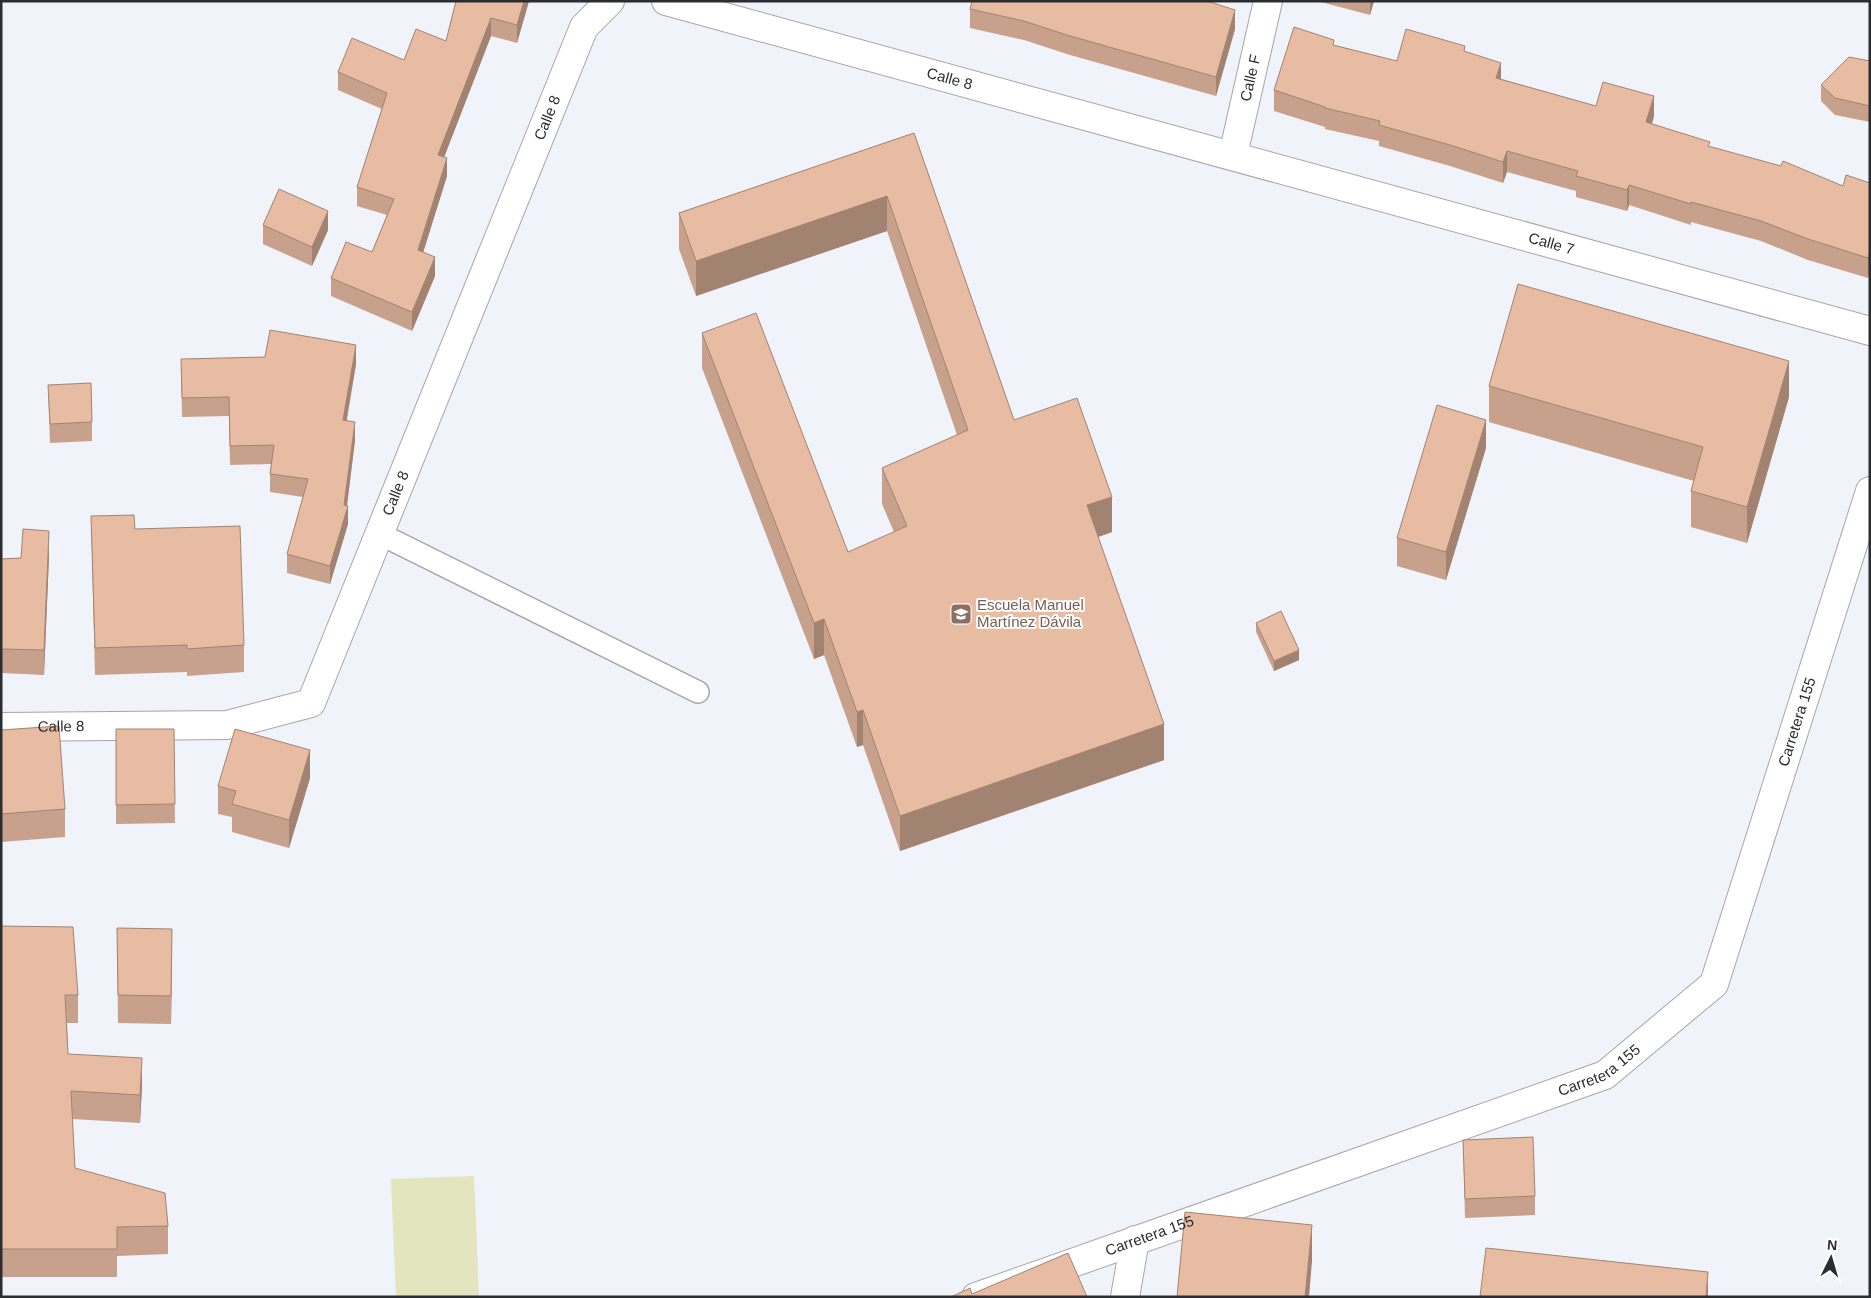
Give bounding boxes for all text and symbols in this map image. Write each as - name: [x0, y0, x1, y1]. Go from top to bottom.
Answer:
- street label: Calle F: [1236, 53, 1264, 103]
- street label: Calle 8: [925, 64, 974, 93]
- street label: Calle 8: [530, 93, 564, 142]
- street label: Calle 7: [1527, 229, 1576, 258]
- street label: Calle 8: [379, 468, 412, 518]
- place label: Escuela Manuel Martínez Dávila: [977, 596, 1084, 630]
- school or university icon: Escuela Manuel Martínez Dávila: [949, 602, 973, 626]
- street label: Carretera 155: [1774, 675, 1819, 768]
- street label: Calle 8: [38, 717, 84, 735]
- street label: Carretera 155: [1555, 1040, 1643, 1099]
- street label: Carretera 155: [1103, 1212, 1196, 1259]
- north arrow: [1806, 1233, 1856, 1283]
- text: N: [1826, 1237, 1838, 1253]

